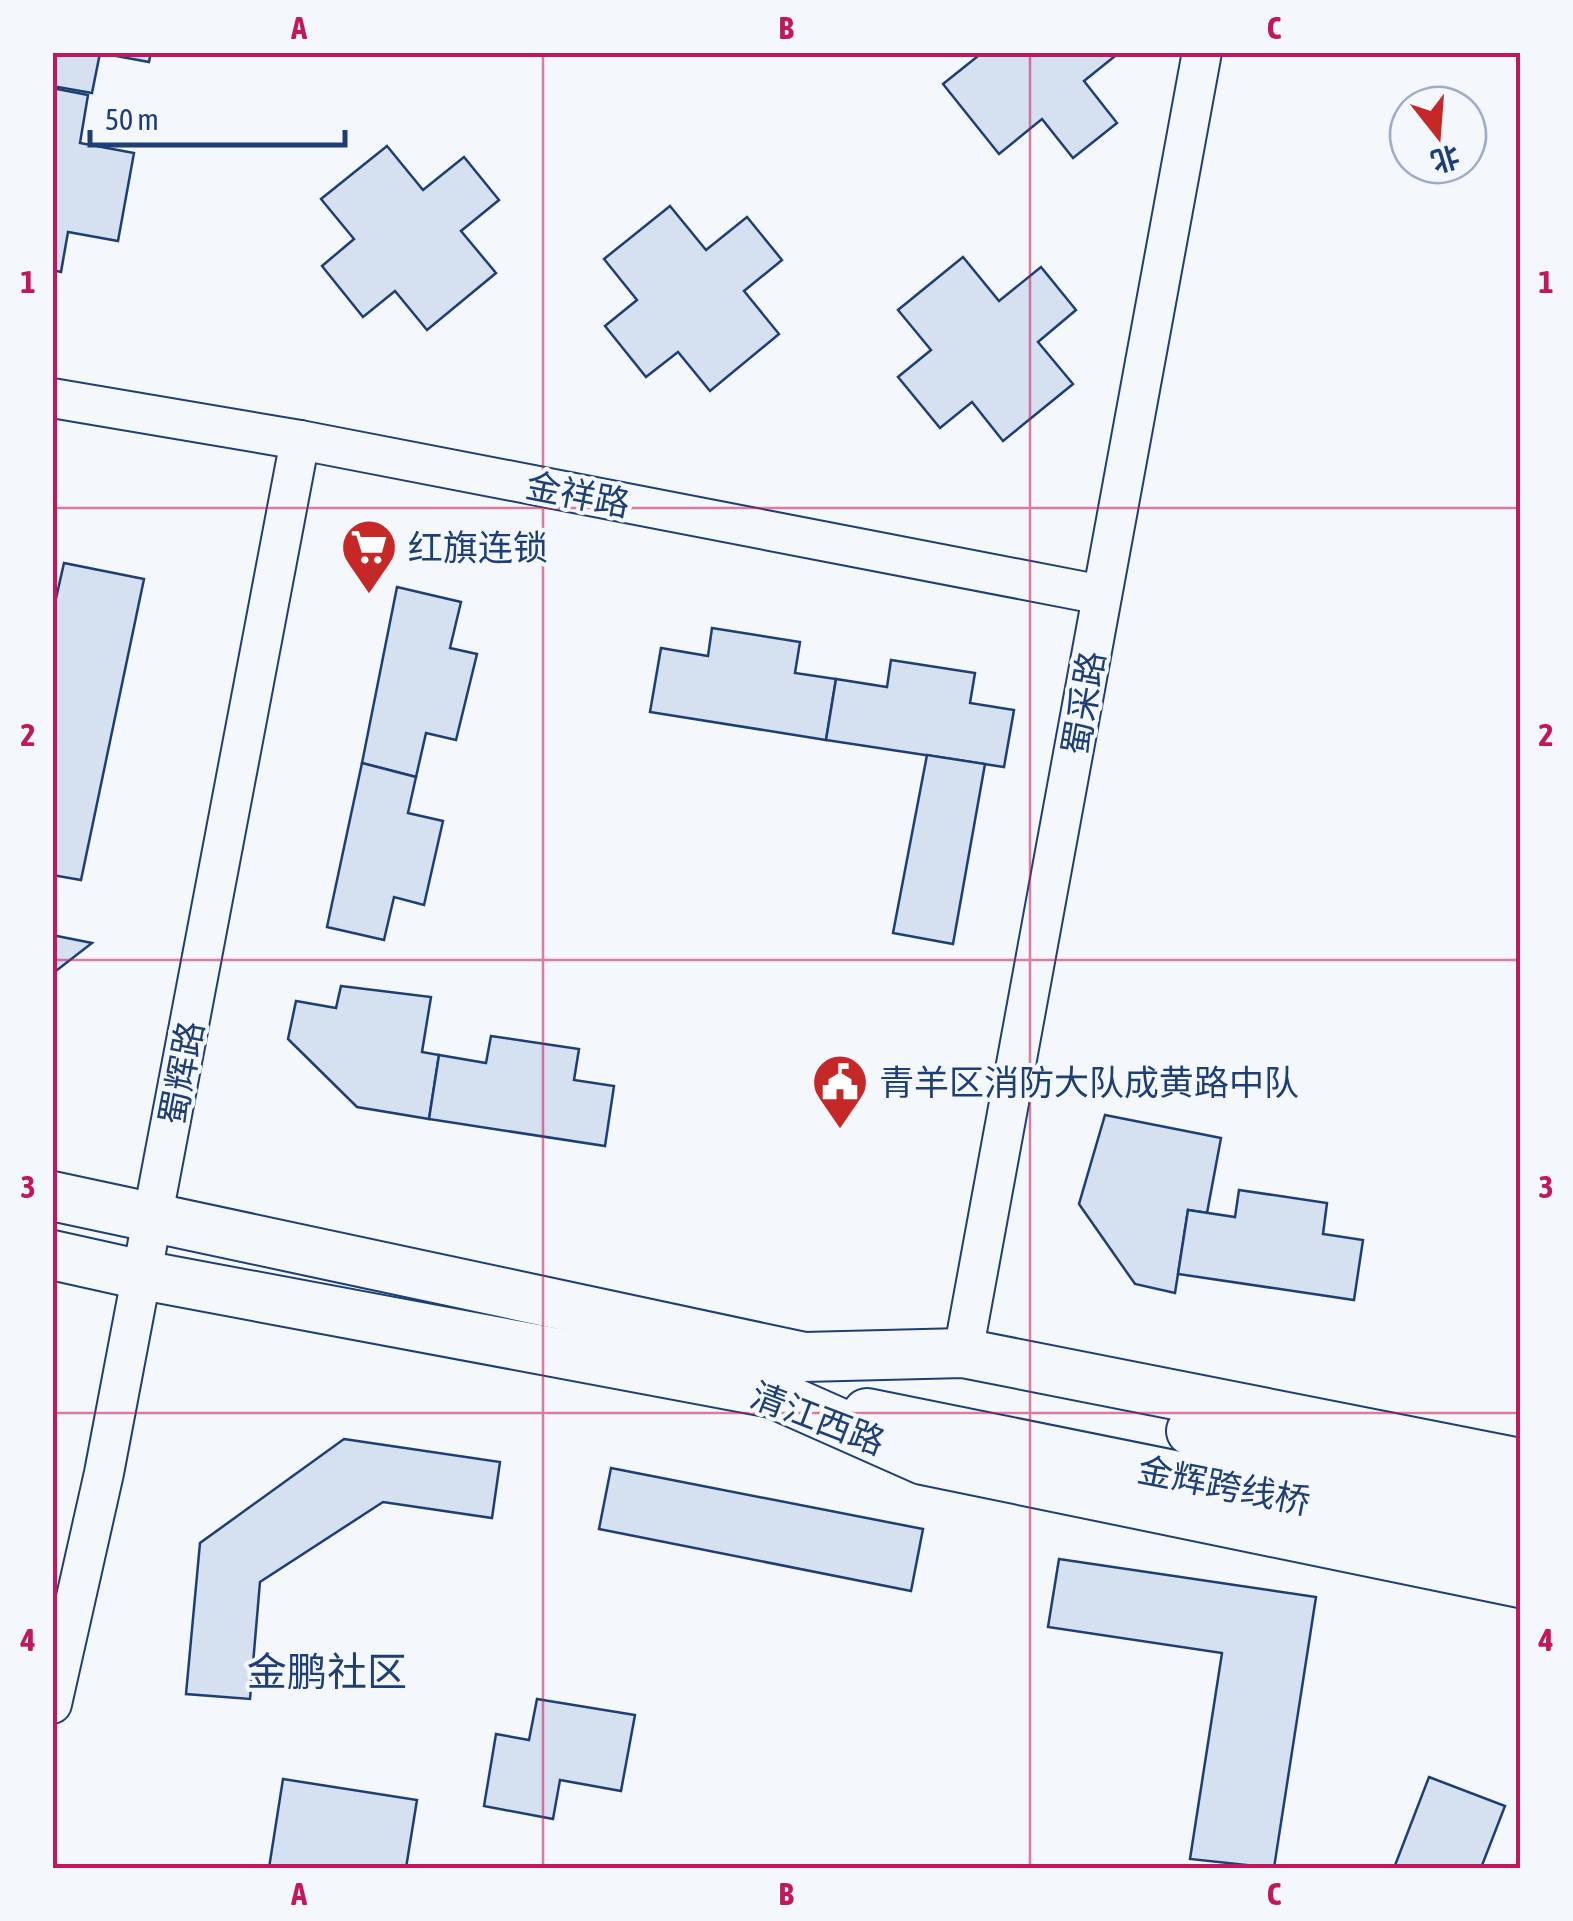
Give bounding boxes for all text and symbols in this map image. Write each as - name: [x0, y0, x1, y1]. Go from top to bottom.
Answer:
- text: A: [290, 9, 307, 46]
- text: B: [778, 9, 794, 46]
- text: C: [1267, 9, 1282, 46]
- scale bar: [90, 85, 345, 147]
- north arrow: [1388, 85, 1488, 185]
- text: 50 m: [105, 102, 159, 136]
- text: 北: [1427, 140, 1463, 178]
- text: 1: [20, 263, 36, 300]
- text: 1: [1538, 263, 1554, 300]
- street label: 金祥路: [523, 464, 633, 524]
- supermarket icon: 红旗连锁: [339, 517, 399, 596]
- place label: 红旗连锁: [408, 527, 548, 567]
- street label: 蜀采路: [1054, 648, 1112, 758]
- text: 2: [20, 716, 36, 753]
- text: 2: [1538, 716, 1554, 753]
- street label: 蜀辉路: [151, 1018, 211, 1128]
- public building icon: 青羊区消防大队成黄路中队: [810, 1052, 870, 1131]
- place label: 青羊区消防大队成黄路中队: [879, 1062, 1299, 1102]
- text: 3: [20, 1168, 36, 1205]
- text: 3: [1538, 1168, 1554, 1205]
- street label: 清江西路: [745, 1374, 891, 1462]
- street label: 金辉跨线桥: [1134, 1449, 1314, 1521]
- text: 4: [19, 1621, 36, 1658]
- text: 4: [1537, 1621, 1554, 1658]
- district label: 金鹏社区: [247, 1649, 407, 1694]
- text: A: [290, 1875, 307, 1912]
- text: B: [778, 1875, 794, 1912]
- text: C: [1267, 1875, 1282, 1912]

